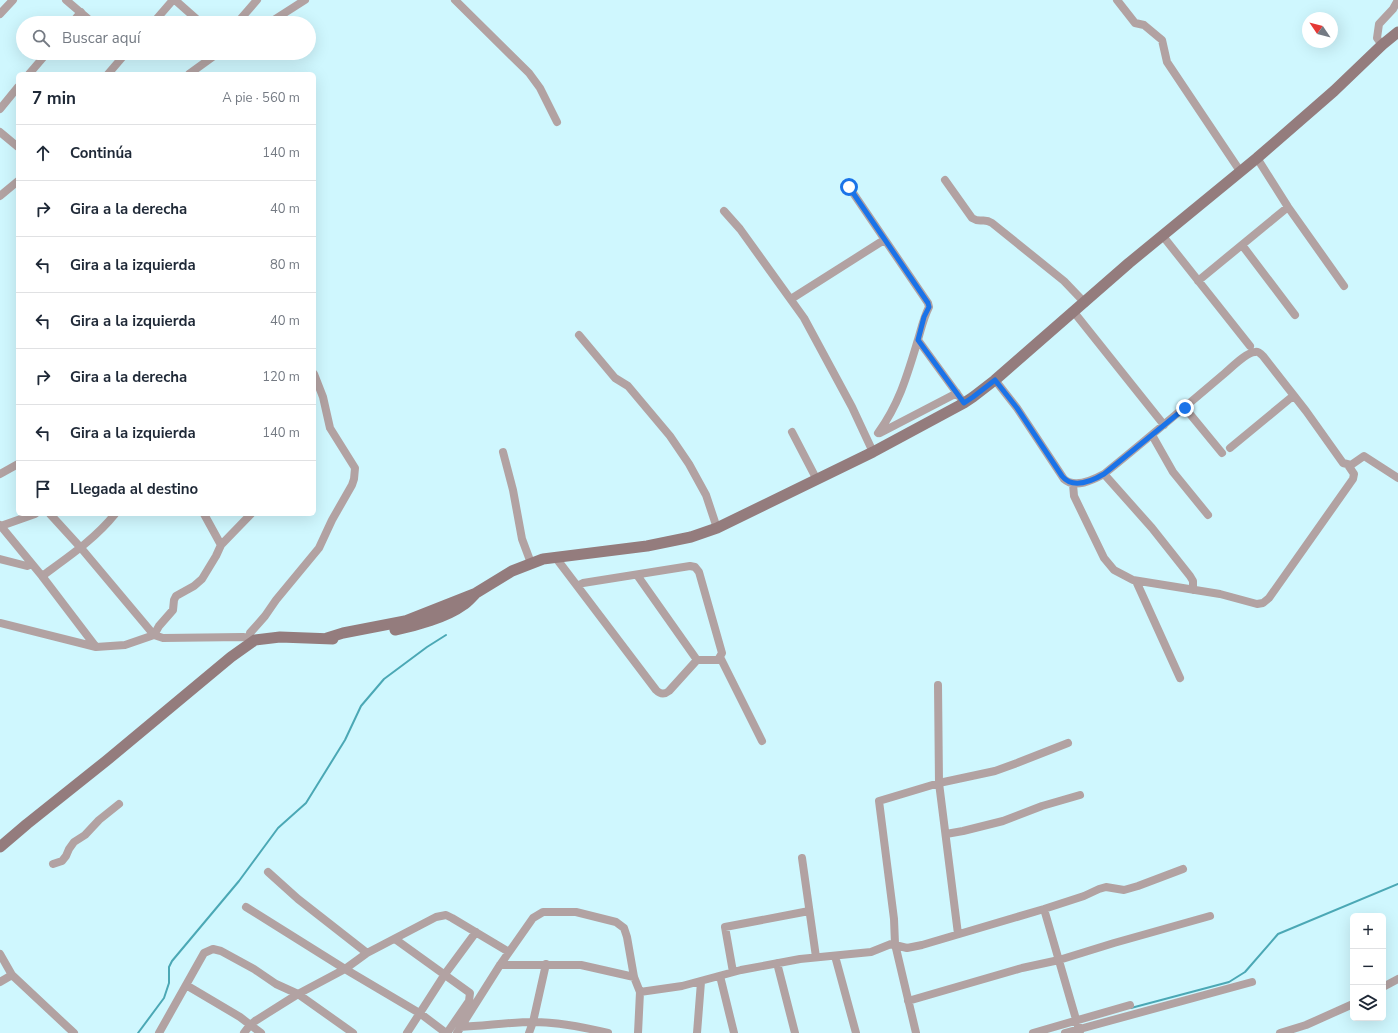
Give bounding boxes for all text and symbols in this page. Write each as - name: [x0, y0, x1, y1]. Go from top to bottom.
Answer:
- north arrow: [1302, 12, 1338, 48]
- search box: [16, 16, 316, 60]
- icon: search: [30, 27, 52, 49]
- text: Buscar aquí: [62, 28, 140, 48]
- text: 7 min: [32, 87, 76, 110]
- text: A pie · 560 m: [222, 89, 300, 107]
- icon: ahead: [32, 142, 54, 164]
- text: Continúa: [70, 143, 132, 163]
- text: 140 m: [262, 144, 300, 162]
- route start: [840, 178, 858, 196]
- icon: right: [32, 198, 54, 220]
- text: Gira a la derecha: [70, 199, 187, 219]
- text: 40 m: [270, 200, 300, 218]
- icon: left: [32, 254, 54, 276]
- text: Gira a la izquierda: [70, 255, 196, 275]
- text: 80 m: [270, 256, 300, 274]
- icon: left: [32, 310, 54, 332]
- text: Gira a la izquierda: [70, 311, 196, 331]
- text: 40 m: [270, 312, 300, 330]
- icon: right: [32, 366, 54, 388]
- text: Gira a la derecha: [70, 367, 187, 387]
- text: 120 m: [262, 368, 300, 386]
- route end: [1176, 399, 1194, 417]
- icon: left: [32, 422, 54, 444]
- text: Gira a la izquierda: [70, 423, 196, 443]
- text: 140 m: [262, 424, 300, 442]
- icon: arrive: [32, 478, 54, 500]
- text: Llegada al destino: [70, 479, 198, 499]
- map controls: [1350, 913, 1386, 1021]
- button: +: [1350, 913, 1386, 949]
- button: −: [1350, 949, 1386, 985]
- button: layers: [1350, 985, 1386, 1021]

